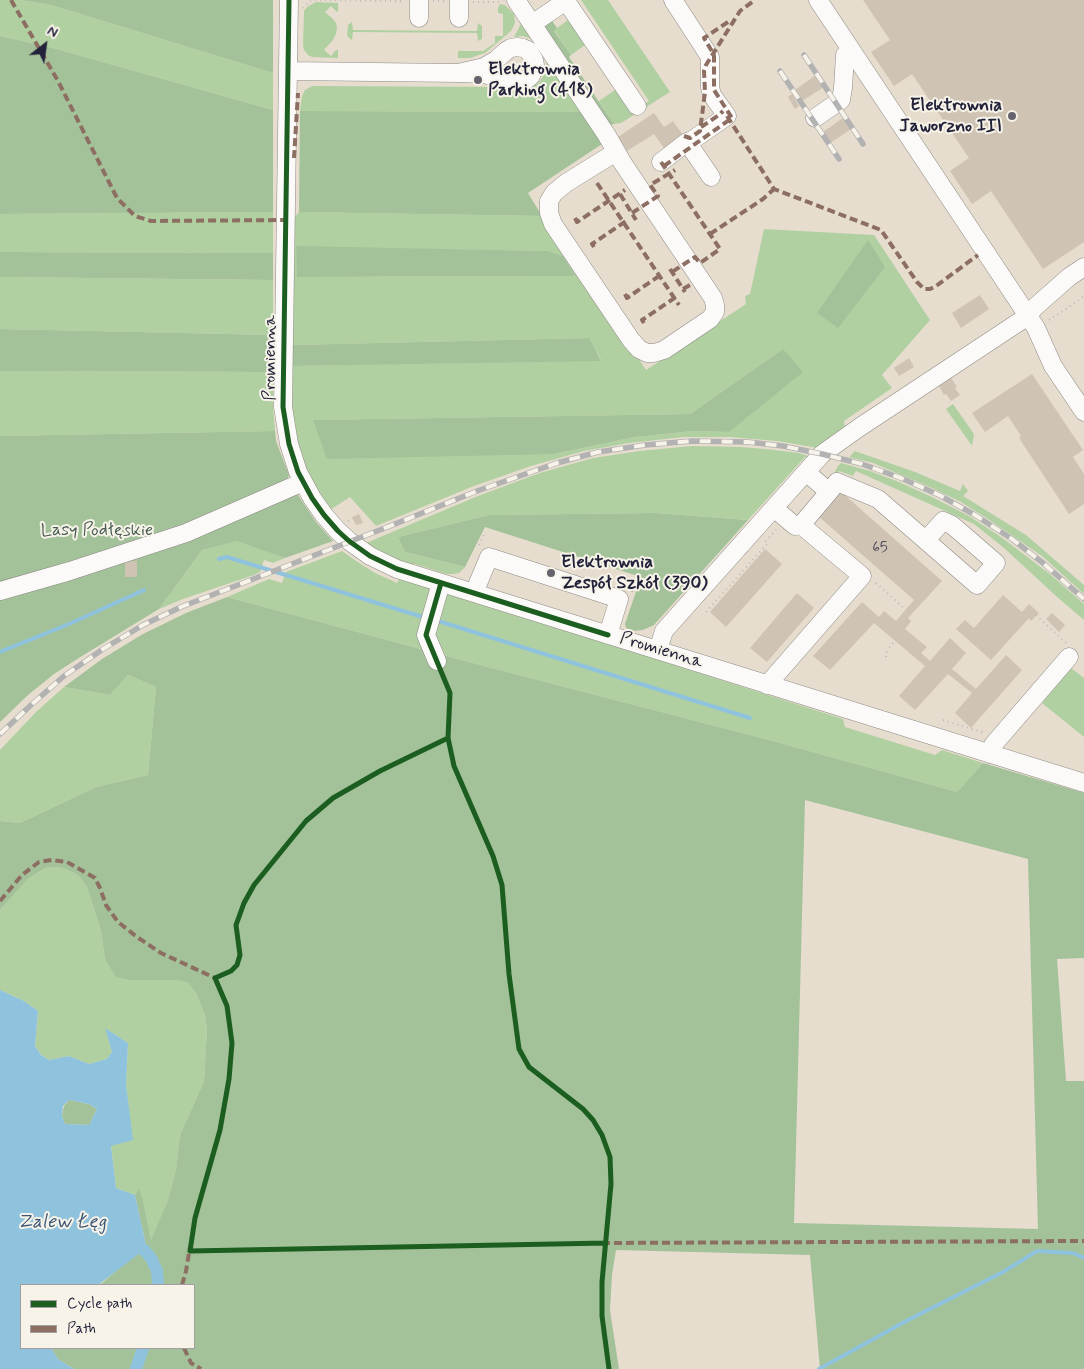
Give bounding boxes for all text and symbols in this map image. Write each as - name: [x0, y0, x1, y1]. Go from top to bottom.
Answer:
- north arrow: [20, 20, 70, 70]
- text: N: [44, 22, 61, 42]
- place label: Elektrownia Parking (418): [488, 59, 592, 102]
- marker: Elektrownia Parking (418): [472, 74, 484, 86]
- place label: Elektrownia Jaworzno III: [899, 95, 1002, 138]
- marker: Elektrownia Jaworzno III: [1006, 110, 1018, 122]
- street label: Promienna: [260, 315, 282, 401]
- park label: Lasy Podłęskie: [41, 520, 153, 542]
- house number: 65: [872, 540, 888, 558]
- place label: Elektrownia Zespół Szkół (390): [561, 552, 708, 594]
- marker: Elektrownia Zespół Szkół (390): [545, 567, 557, 579]
- street label: Promienna: [617, 628, 705, 674]
- water label: Zalew Łęg: [18, 1212, 106, 1234]
- legend: [20, 1284, 195, 1349]
- text: Cycle path: [67, 1294, 132, 1314]
- text: Path: [67, 1319, 96, 1339]

